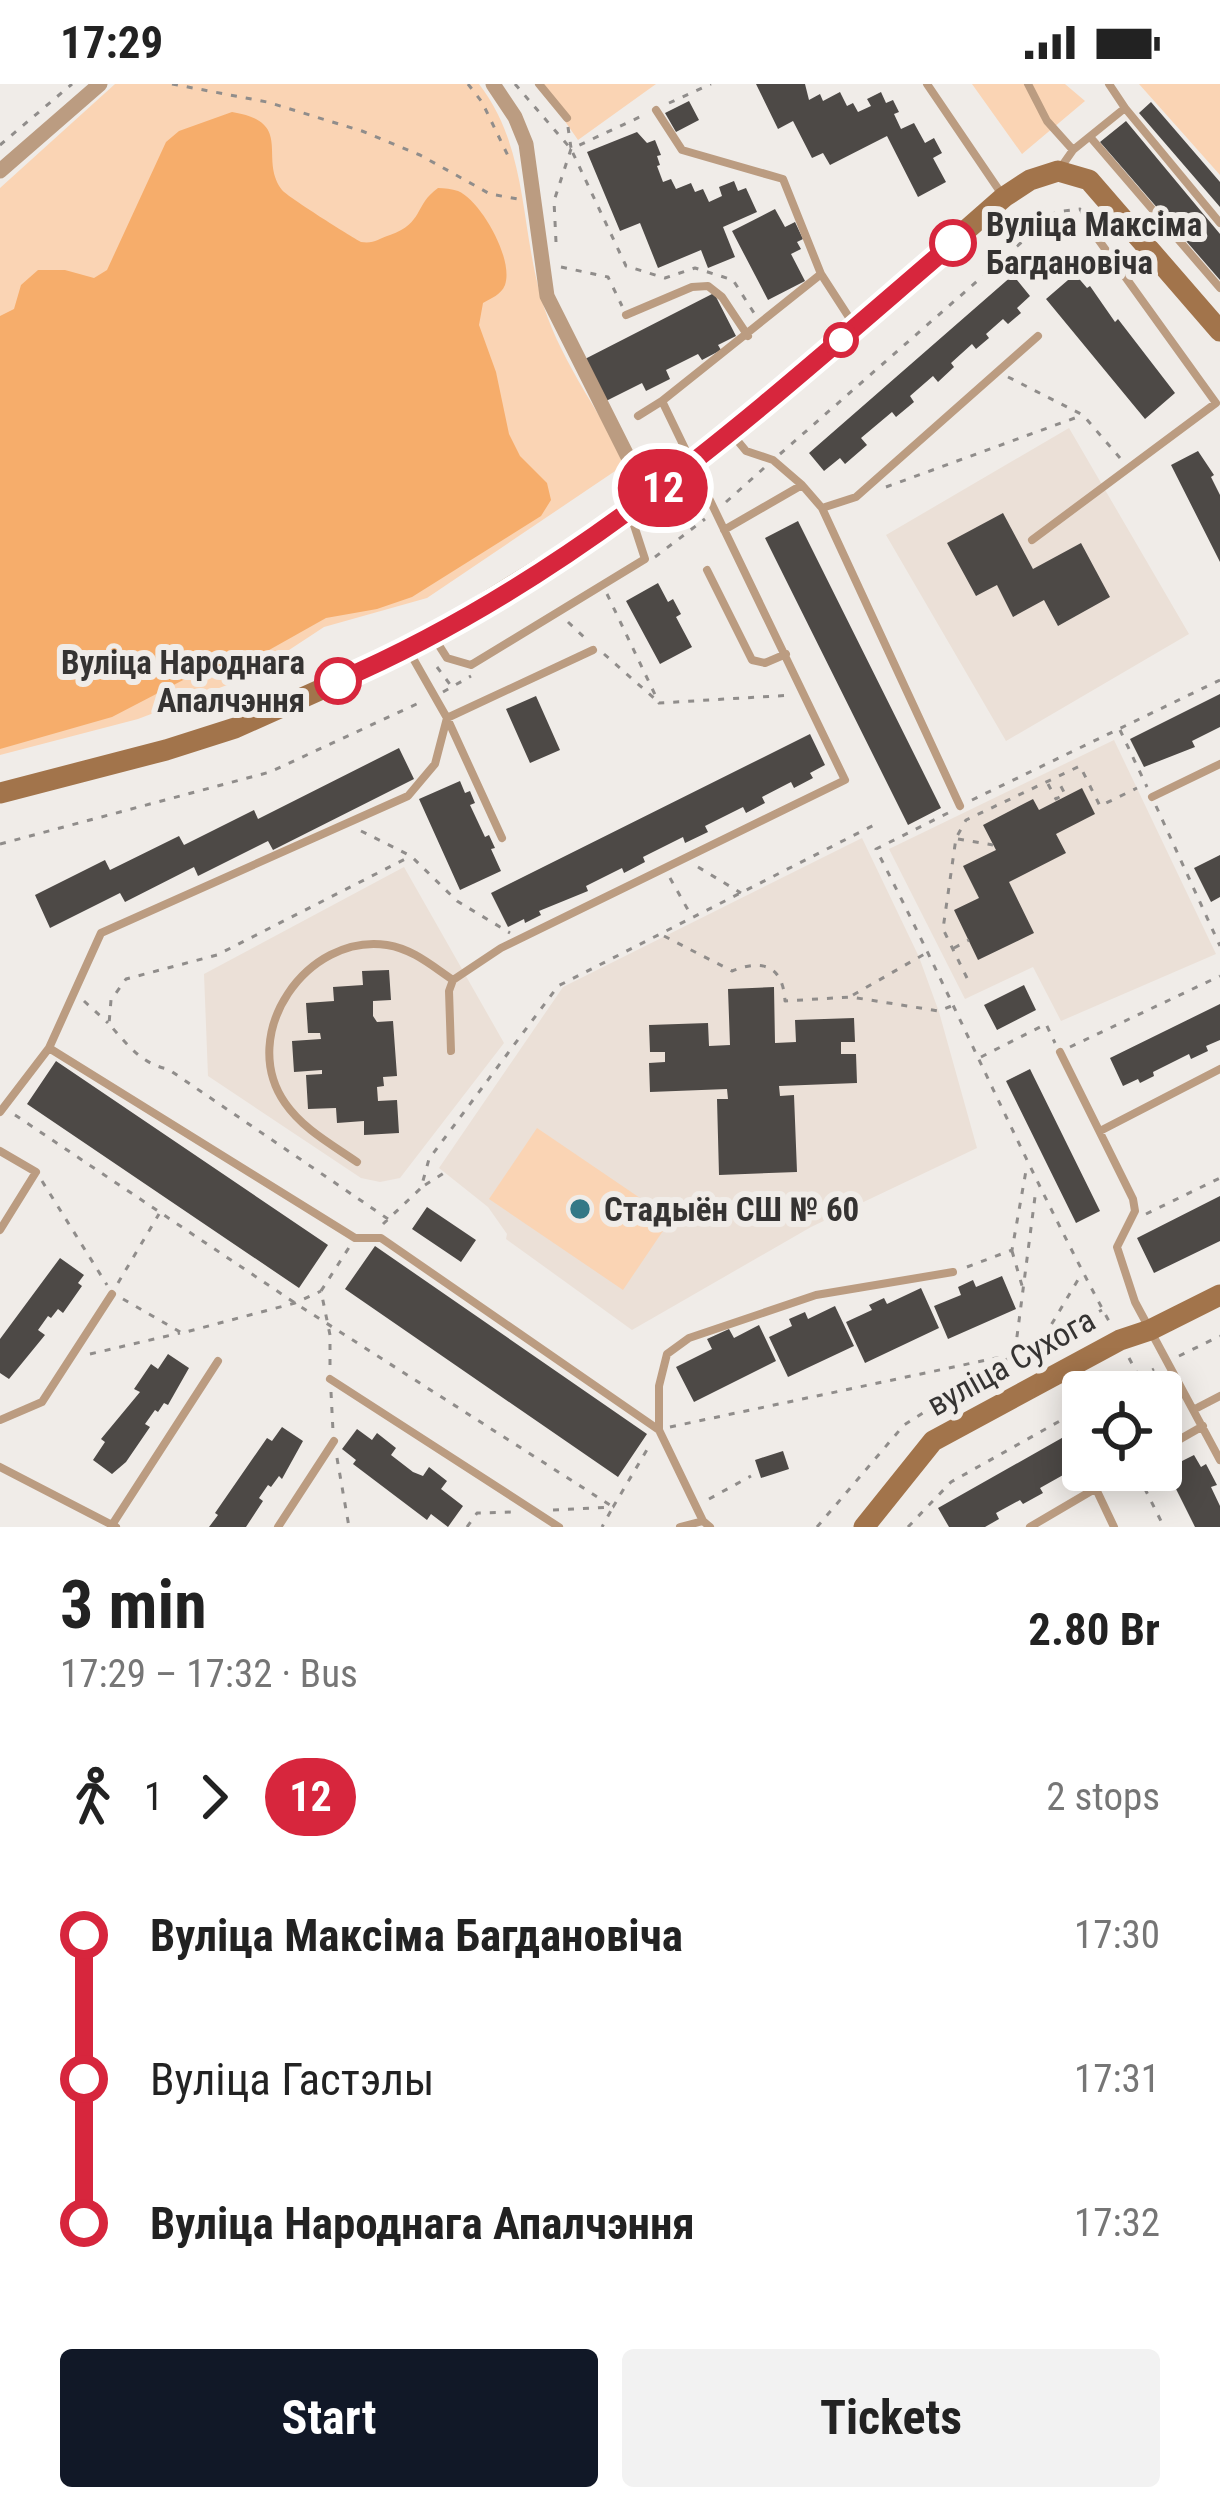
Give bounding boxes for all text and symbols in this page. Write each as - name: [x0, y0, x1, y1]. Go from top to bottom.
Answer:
- text: 17:29: [60, 16, 163, 69]
- place label: Вуліца Максіма Багдановіча: [986, 205, 1202, 282]
- marker: Вуліца Максіма Багдановіча: [931, 221, 975, 265]
- unlabelled marker: [825, 324, 857, 356]
- line badge: 12: [609, 449, 717, 527]
- text: 12: [642, 463, 684, 512]
- place label: Вуліца Народнага Апалчэння: [61, 643, 305, 720]
- marker: Вуліца Народнага Апалчэння: [316, 659, 360, 703]
- place label: Стадыён СШ № 60: [604, 1190, 859, 1229]
- marker: Стадыён СШ № 60: [567, 1196, 593, 1222]
- street label: вуліца Сухога: [920, 1300, 1102, 1424]
- map controls: [1062, 1371, 1182, 1491]
- button: locate: [1062, 1371, 1182, 1491]
- text: 3 min: [60, 1567, 207, 1644]
- text: 2.80 Br: [1028, 1603, 1160, 1656]
- text: 17:29 – 17:32 · Bus: [60, 1651, 358, 1697]
- icon: walk: [60, 1764, 126, 1830]
- icon: forward: [181, 1764, 247, 1830]
- text: 12: [289, 1772, 332, 1821]
- text: 1: [144, 1774, 163, 1820]
- text: 2 stops: [1046, 1774, 1160, 1820]
- text: Вуліца Максіма Багдановіча: [150, 1909, 683, 1962]
- text: 17:30: [1074, 1912, 1160, 1958]
- text: Вуліца Гастэлы: [150, 2053, 434, 2106]
- text: 17:31: [1074, 2056, 1160, 2102]
- text: Вуліца Народнага Апалчэння: [150, 2197, 695, 2250]
- text: 17:32: [1074, 2200, 1160, 2246]
- button: Start: [60, 2349, 598, 2487]
- button: Tickets: [622, 2349, 1160, 2487]

